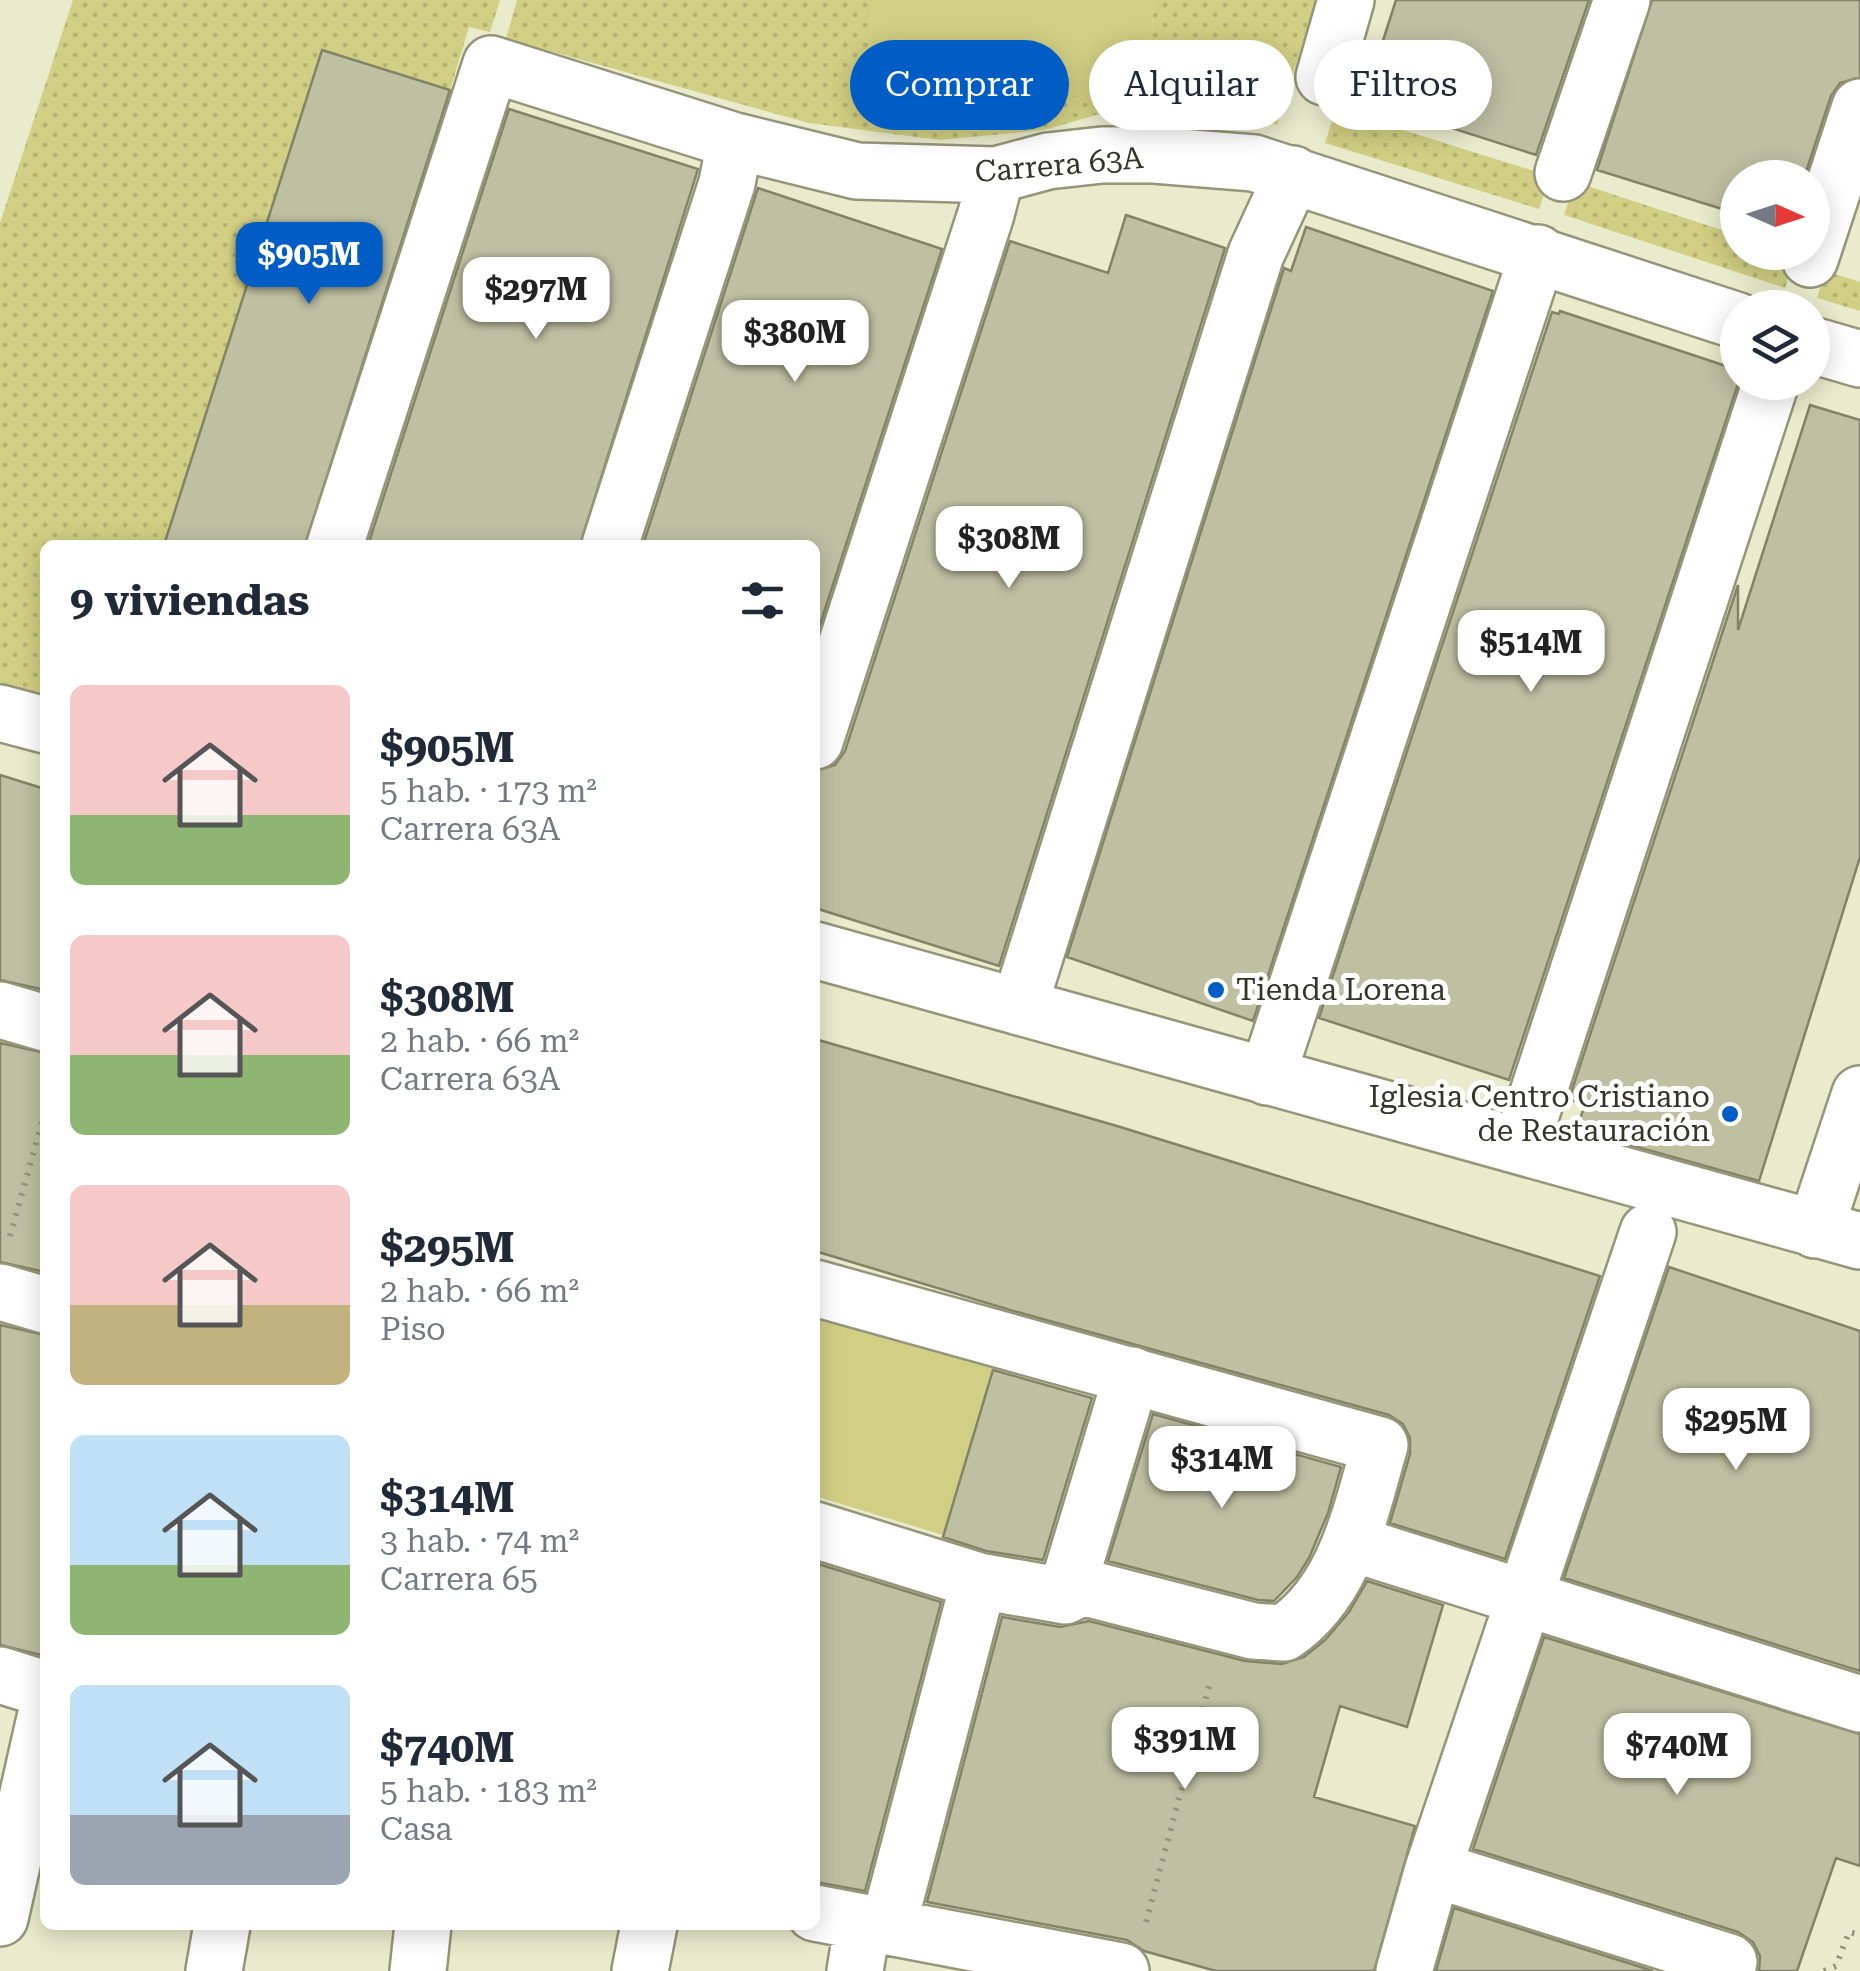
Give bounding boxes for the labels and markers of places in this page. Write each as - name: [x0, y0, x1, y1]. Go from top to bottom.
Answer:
- pin: $905M: [239, 222, 379, 307]
- pin: $297M: [466, 257, 606, 342]
- pin: $380M: [725, 300, 865, 385]
- pin: $308M: [939, 506, 1079, 591]
- pin: $514M: [1461, 610, 1601, 695]
- place label: Tienda Lorena: [1236, 972, 1446, 1007]
- marker: Tienda Lorena: [1205, 979, 1227, 1001]
- place label: Iglesia Centro Cristiano de Restauración: [1369, 1079, 1710, 1148]
- marker: Iglesia Centro Cristiano de Restauración: [1719, 1103, 1741, 1125]
- pin: $295M: [1666, 1388, 1806, 1473]
- pin: $314M: [1152, 1426, 1292, 1511]
- pin: $391M: [1115, 1707, 1255, 1792]
- pin: $740M: [1607, 1713, 1747, 1798]

